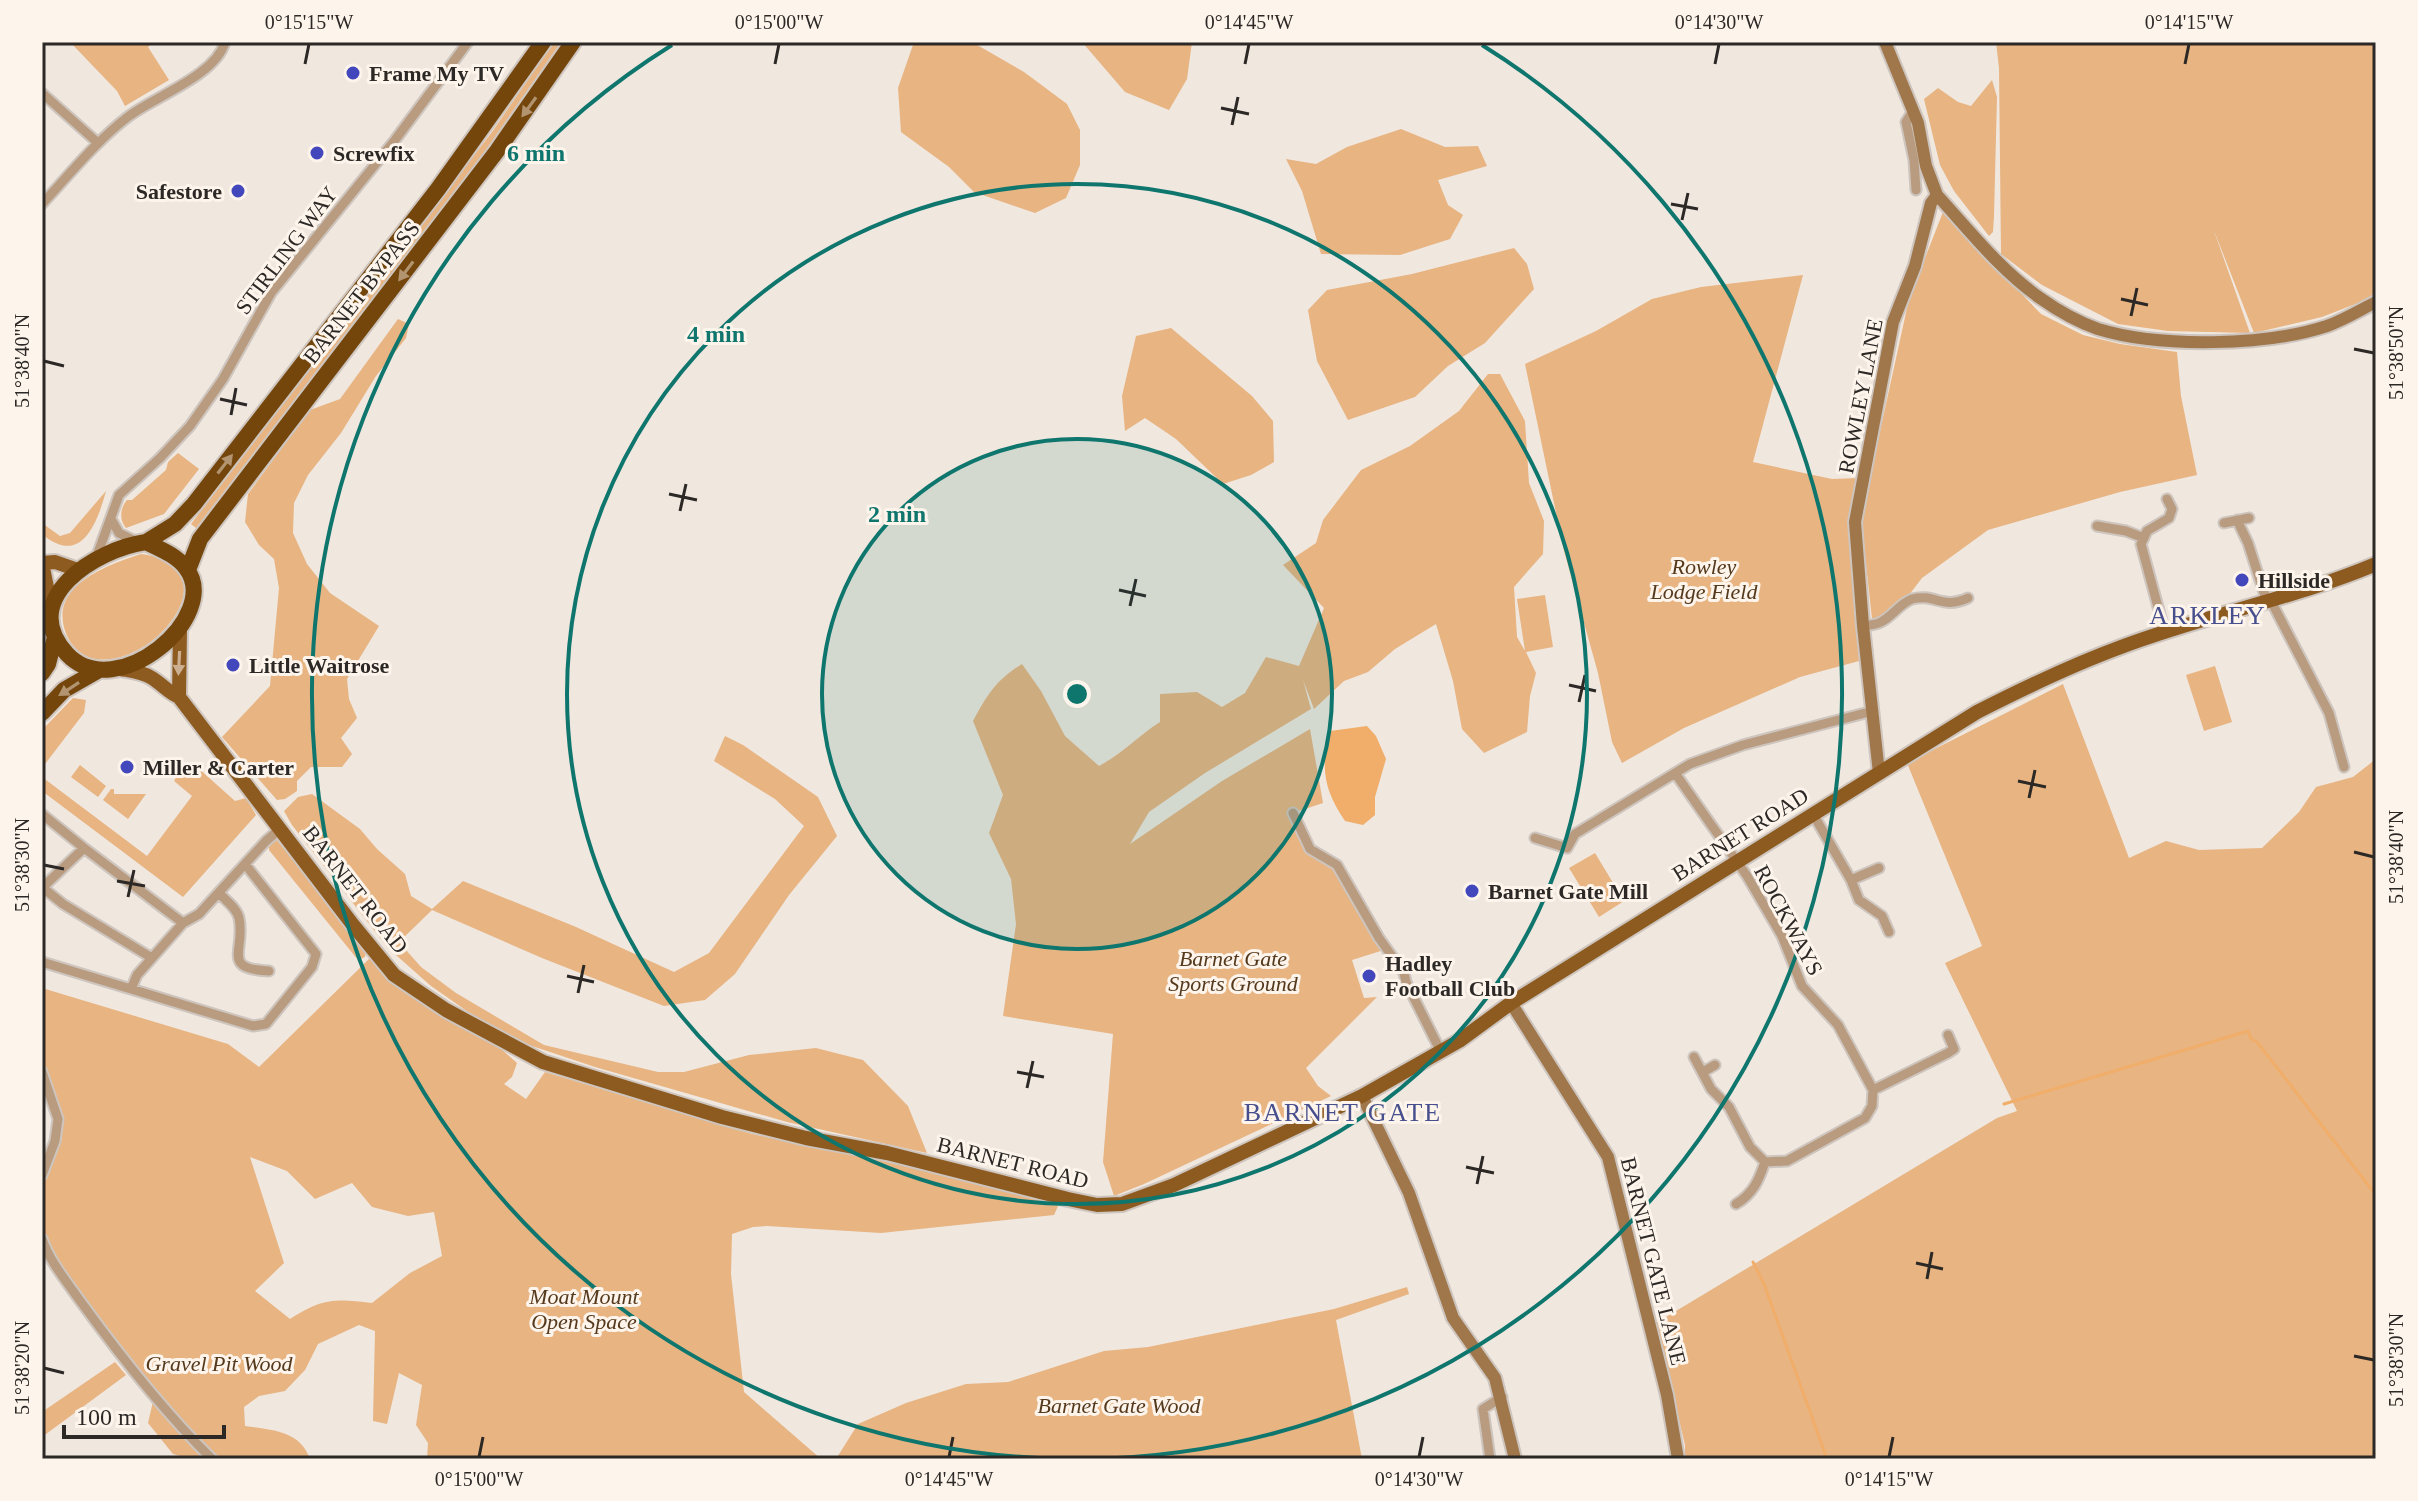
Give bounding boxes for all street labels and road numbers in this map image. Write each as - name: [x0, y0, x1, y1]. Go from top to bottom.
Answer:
- street label: STIRLING WAY: [230, 181, 343, 319]
- street label: BARNET BYPASS: [298, 216, 425, 369]
- street label: ROWLEY LANE: [1833, 316, 1888, 476]
- street label: BARNET ROAD: [1668, 783, 1813, 886]
- street label: BARNET ROAD: [298, 820, 413, 958]
- street label: ROCKWAYS: [1749, 861, 1828, 980]
- street label: BARNET ROAD: [934, 1132, 1091, 1193]
- street label: BARNET GATE LANE: [1616, 1155, 1691, 1368]

